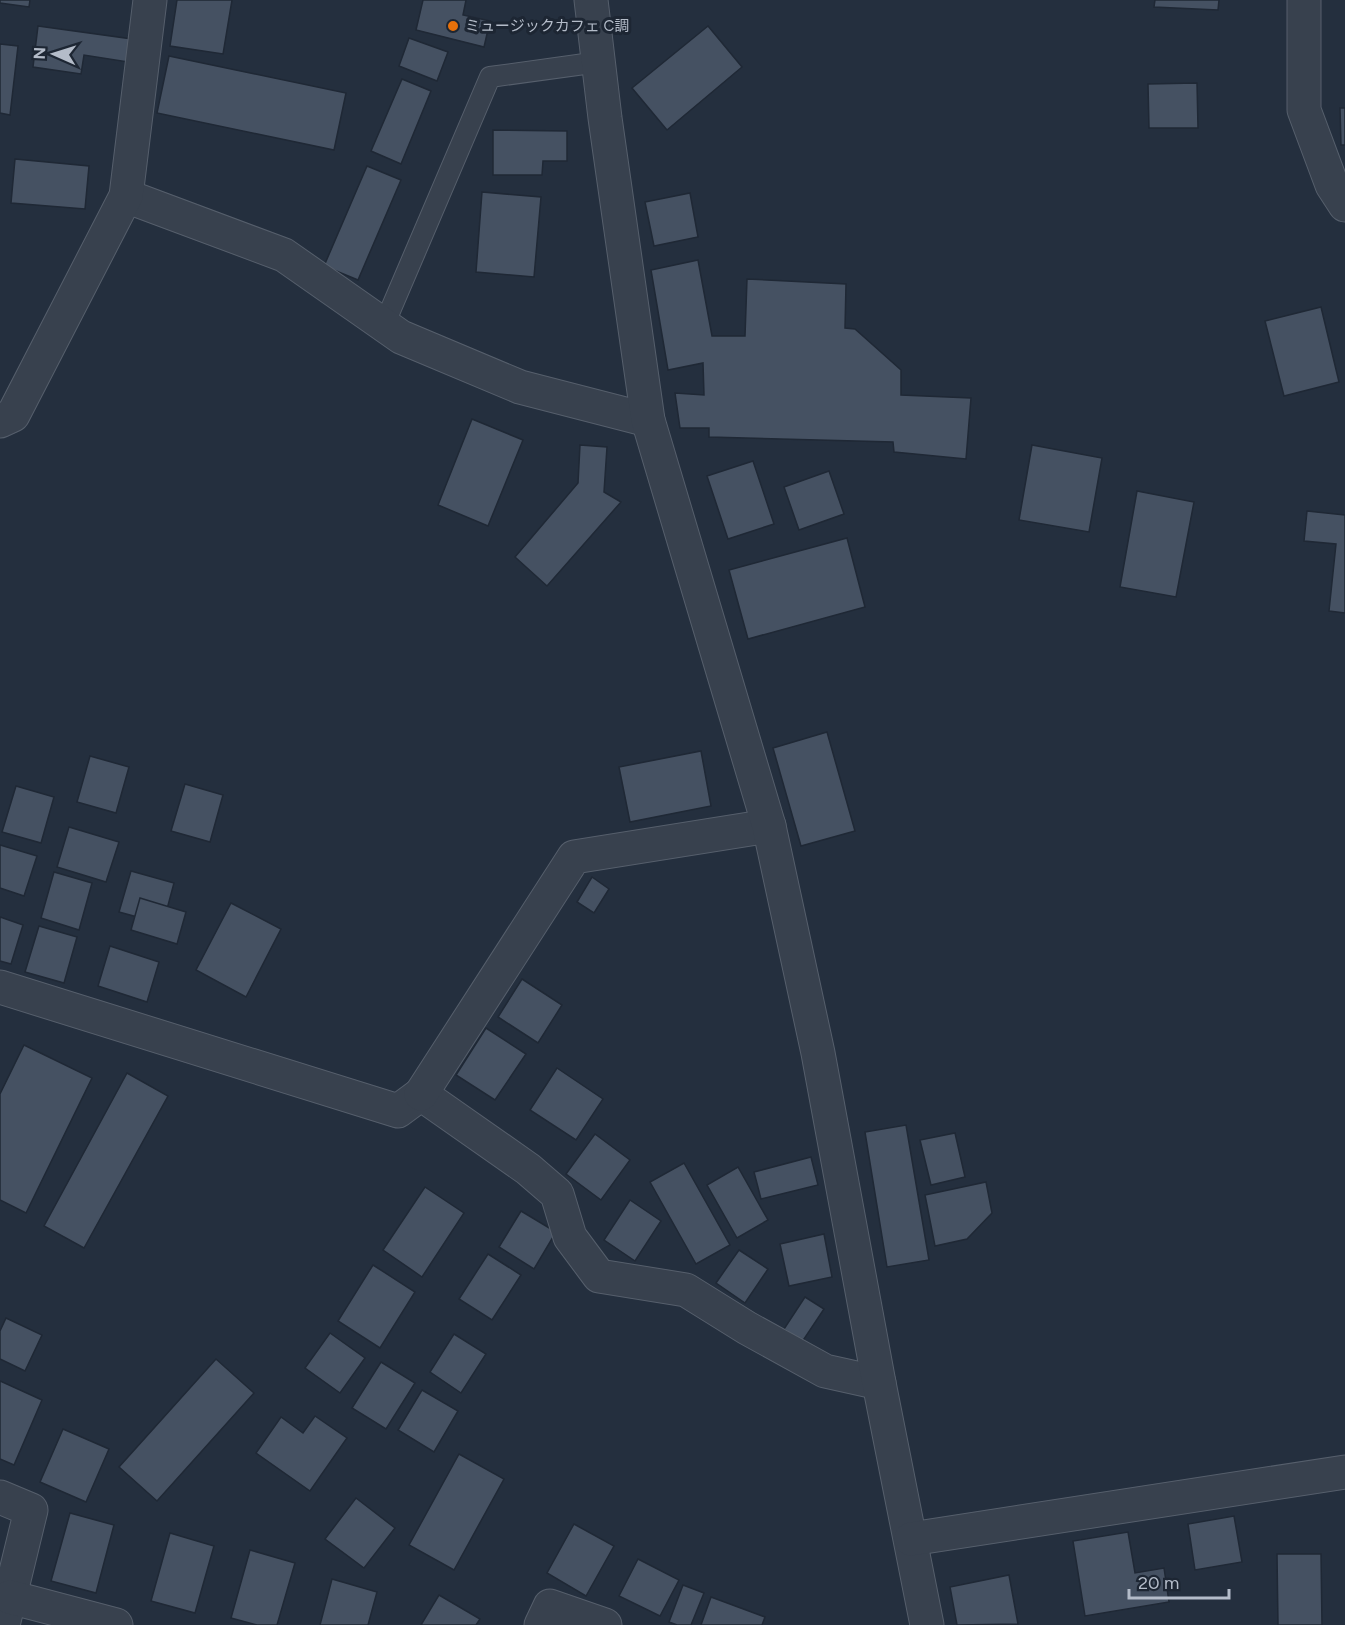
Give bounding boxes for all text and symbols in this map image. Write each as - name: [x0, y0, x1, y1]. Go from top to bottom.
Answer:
- place label: ミュージックカフェ C調: [465, 17, 629, 35]
- marker: ミュージックカフェ C調: [446, 19, 460, 33]
- north arrow: [24, 24, 84, 84]
- text: N: [30, 47, 49, 60]
- scale bar: [1129, 1562, 1230, 1600]
- text: 20 m: [1138, 1572, 1179, 1594]

